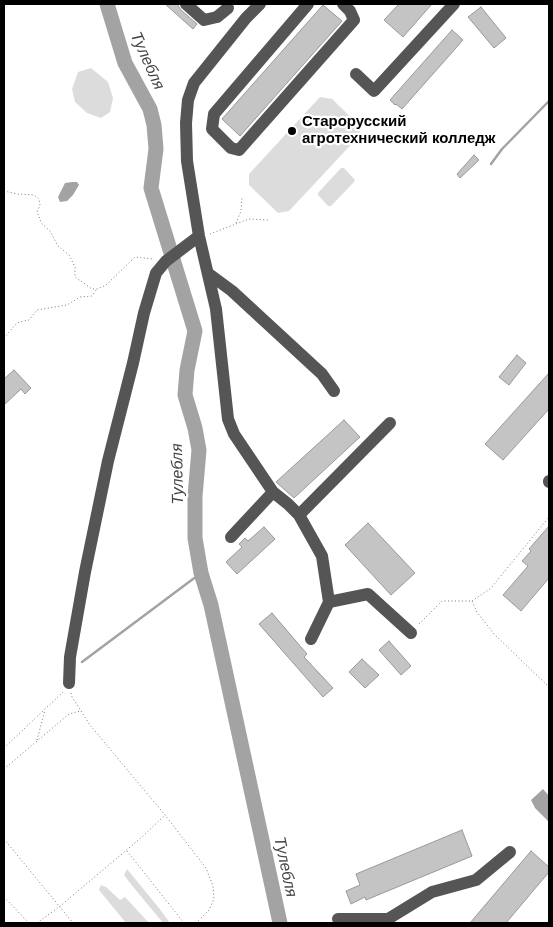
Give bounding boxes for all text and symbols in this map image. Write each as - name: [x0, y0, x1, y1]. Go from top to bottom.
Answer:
- water label: Тулебля: [126, 29, 168, 93]
- place label: Старорусский агротехнический колледж: [302, 113, 495, 148]
- marker: Старорусский агротехнический колледж: [286, 125, 298, 137]
- water label: Тулебля: [168, 443, 188, 505]
- water label: Тулебля: [269, 835, 301, 899]

